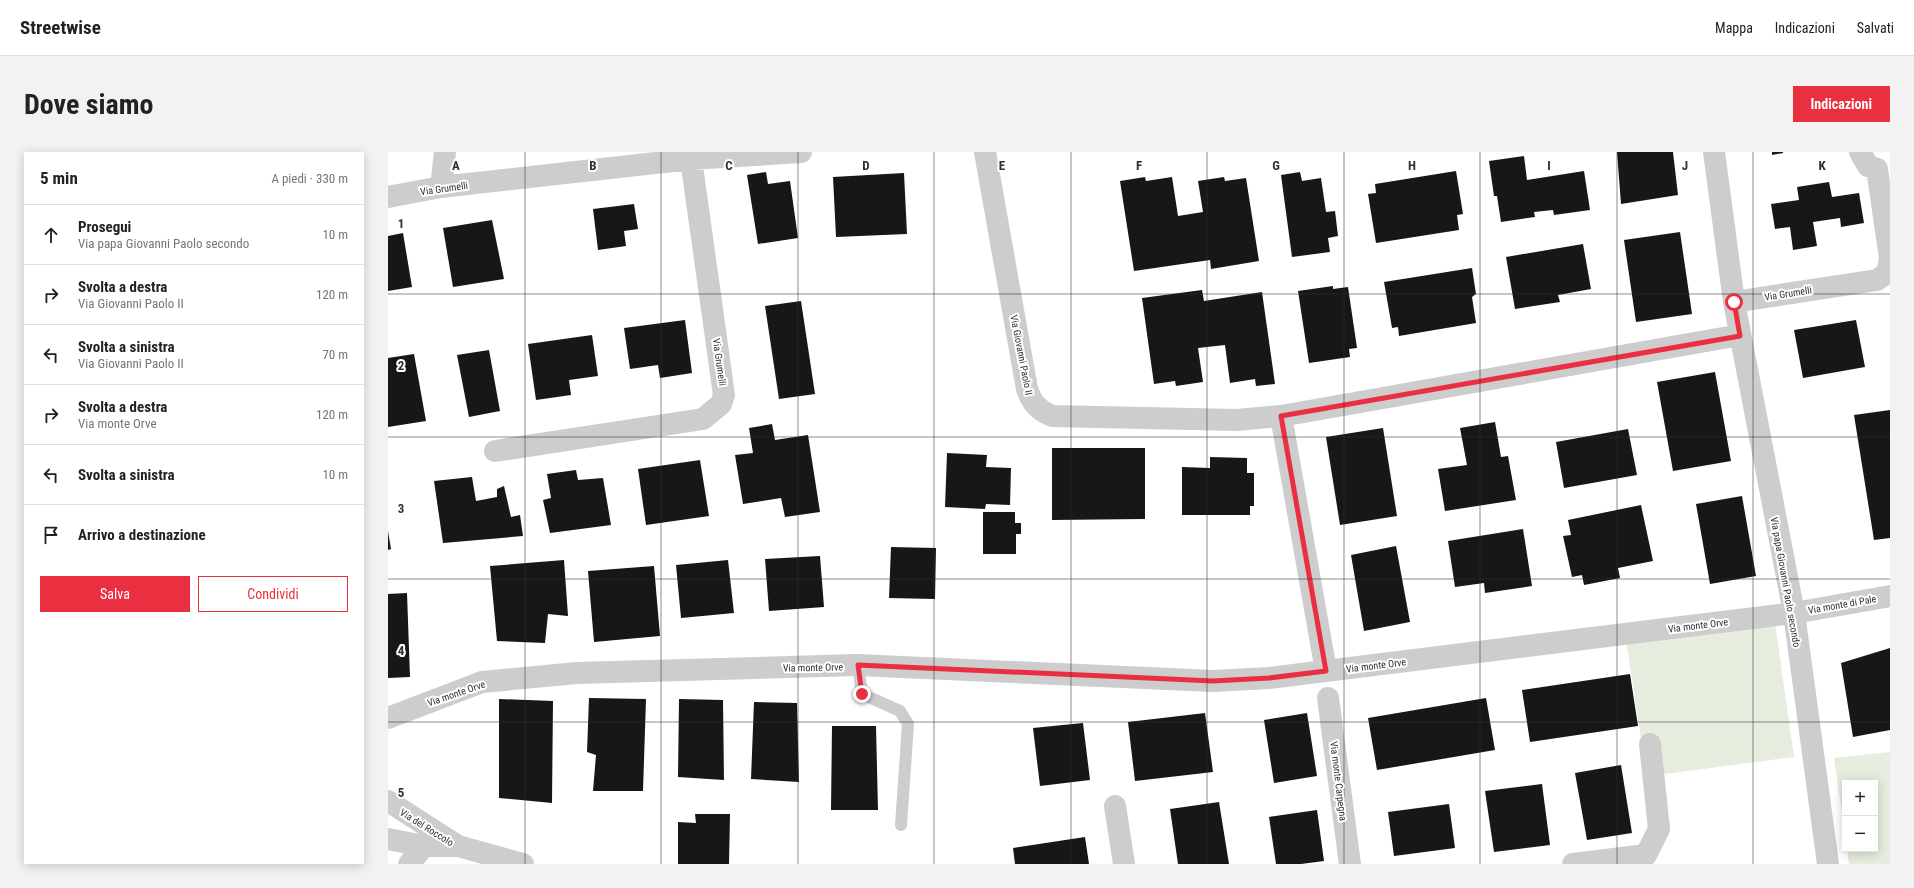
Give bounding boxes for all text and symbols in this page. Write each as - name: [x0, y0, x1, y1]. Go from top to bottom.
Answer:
- text: Streetwise: [20, 16, 101, 39]
- text: Mappa: [1715, 20, 1753, 36]
- text: Indicazioni: [1775, 20, 1835, 36]
- text: Salvati: [1857, 20, 1894, 36]
- button: Indicazioni: [1793, 86, 1890, 122]
- text: Dove siamo: [24, 88, 153, 121]
- text: A: [452, 158, 460, 173]
- text: B: [589, 158, 597, 173]
- text: C: [725, 158, 733, 173]
- text: D: [862, 158, 870, 173]
- text: E: [999, 158, 1006, 173]
- text: F: [1136, 158, 1142, 173]
- text: G: [1272, 158, 1280, 173]
- text: H: [1408, 158, 1416, 173]
- text: I: [1547, 158, 1551, 173]
- text: J: [1682, 158, 1688, 173]
- text: K: [1818, 158, 1826, 173]
- text: 5 min: [40, 168, 78, 188]
- text: A piedi · 330 m: [271, 171, 348, 186]
- street label: Via Grumelli: [420, 180, 469, 197]
- text: 1: [398, 216, 404, 231]
- text: Prosegui: [78, 218, 131, 236]
- icon: ahead: [40, 224, 62, 246]
- text: 10 m: [322, 227, 348, 242]
- text: Via papa Giovanni Paolo secondo: [78, 236, 249, 251]
- text: Svolta a destra: [78, 278, 167, 296]
- icon: right: [40, 284, 62, 306]
- street label: Via Grumelli: [1764, 284, 1813, 303]
- text: 120 m: [316, 287, 348, 302]
- route start: [1725, 293, 1743, 311]
- text: Via Giovanni Paolo II: [78, 296, 184, 311]
- street label: Via Giovanni Paolo II: [1008, 314, 1035, 396]
- text: Svolta a sinistra: [78, 338, 175, 356]
- street label: Via Grumelli: [711, 338, 728, 387]
- icon: left: [40, 344, 62, 366]
- text: 70 m: [322, 347, 348, 362]
- text: Via Giovanni Paolo II: [78, 356, 184, 371]
- text: 2: [398, 358, 405, 373]
- text: Svolta a destra: [78, 398, 167, 416]
- icon: right: [40, 404, 62, 426]
- text: 120 m: [316, 407, 348, 422]
- text: Via monte Orve: [78, 416, 156, 431]
- icon: left: [40, 464, 62, 486]
- text: Svolta a sinistra: [78, 466, 175, 484]
- text: 10 m: [322, 467, 348, 482]
- text: 3: [398, 501, 404, 516]
- street label: Via papa Giovanni Paolo secondo: [1769, 516, 1802, 648]
- icon: arrive: [40, 524, 62, 546]
- text: Arrivo a destinazione: [78, 526, 206, 544]
- button: Salva: [40, 576, 190, 612]
- button: Condividi: [198, 576, 348, 612]
- street label: Via monte di Pale: [1807, 593, 1877, 616]
- street label: Via monte Orve: [1667, 616, 1729, 635]
- text: 4: [398, 643, 405, 658]
- street label: Via monte Orve: [1345, 656, 1407, 675]
- street label: Via monte Orve: [783, 661, 844, 674]
- street label: Via monte Orve: [426, 678, 487, 709]
- route end: [853, 685, 871, 703]
- street label: Via monte Carpegna: [1328, 741, 1349, 822]
- map controls: [1842, 780, 1878, 852]
- button: +: [1842, 780, 1878, 816]
- text: 5: [398, 785, 405, 800]
- street label: Via del Roccolo: [398, 807, 456, 848]
- button: −: [1842, 816, 1878, 852]

